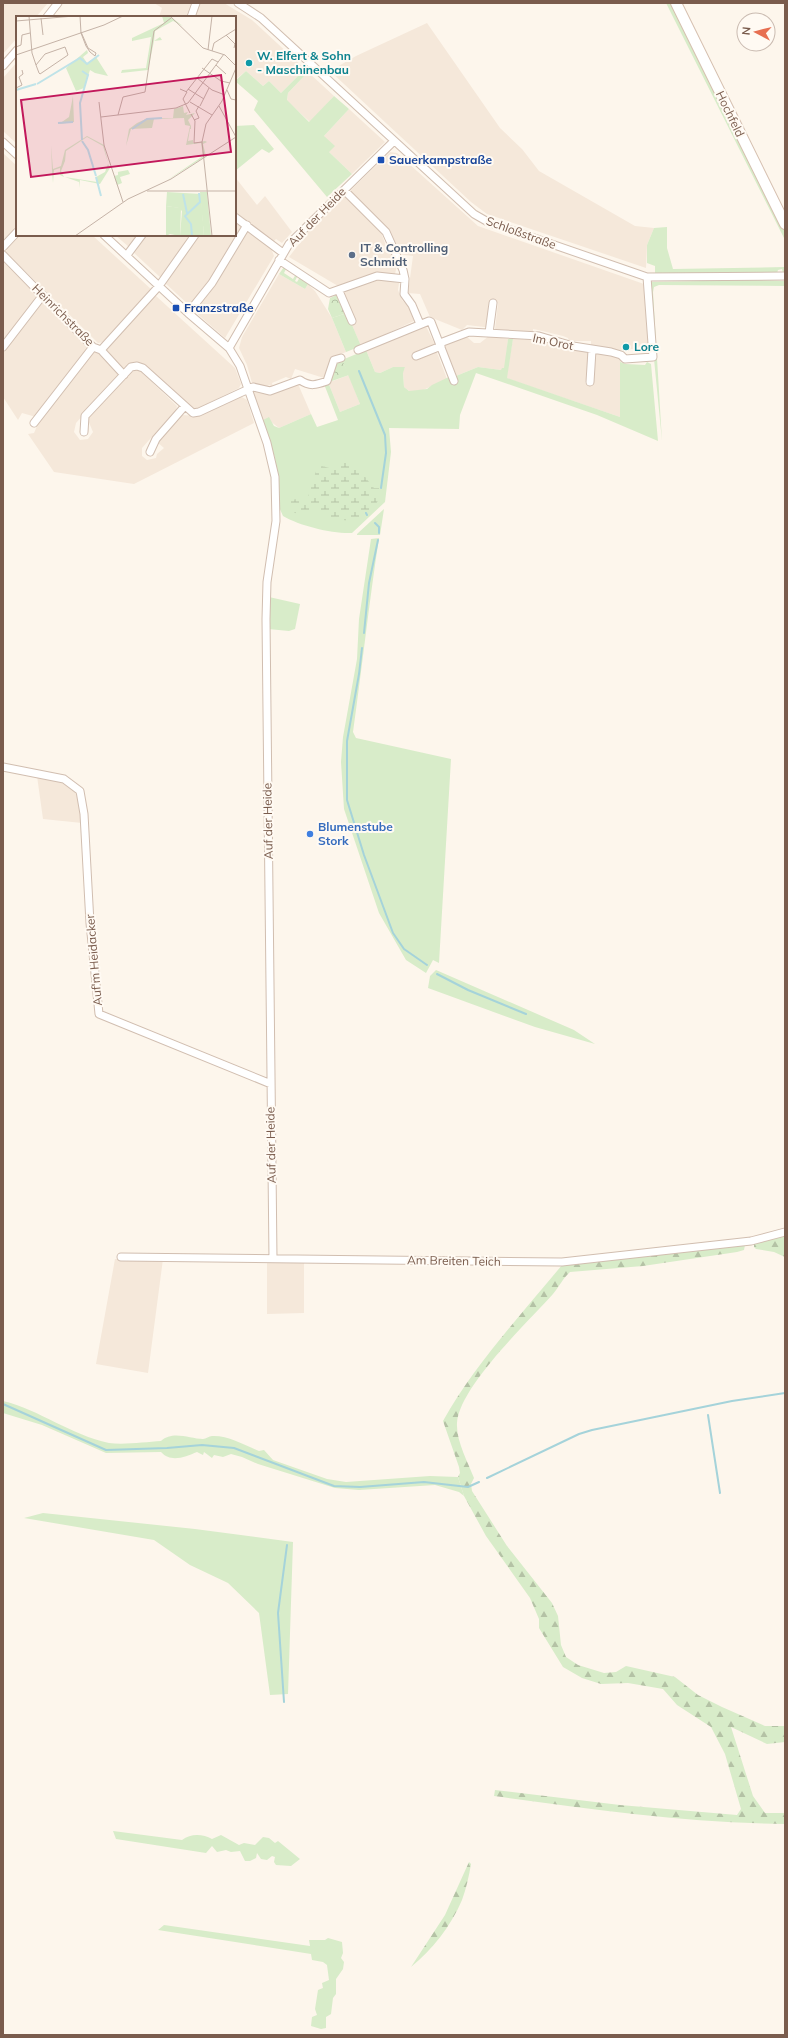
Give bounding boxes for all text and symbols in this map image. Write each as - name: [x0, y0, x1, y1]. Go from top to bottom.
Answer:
- north arrow: [736, 12, 776, 52]
- inset map: [16, 16, 236, 236]
- text: N: [739, 26, 754, 36]
- place label: W. Elfert & Sohn - Maschinenbau: [257, 48, 351, 77]
- marker: W. Elfert & Sohn - Maschinenbau: [244, 58, 254, 68]
- street label: Hochfeld: [713, 88, 748, 139]
- place label: Sauerkampstraße: [389, 152, 493, 167]
- marker: Sauerkampstraße: [376, 155, 386, 165]
- street label: Auf der Heide: [285, 184, 349, 249]
- street label: Schloßstraße: [484, 213, 558, 252]
- place label: IT & Controlling Schmidt: [360, 240, 448, 269]
- marker: IT & Controlling Schmidt: [347, 250, 357, 260]
- street label: Heinrichstraße: [29, 281, 97, 349]
- place label: Franzstraße: [184, 300, 254, 315]
- marker: Franzstraße: [171, 303, 181, 313]
- street label: Im Orot: [531, 330, 575, 353]
- place label: Lore: [634, 339, 659, 354]
- marker: Lore: [621, 342, 631, 352]
- street label: Auf der Heide: [259, 783, 276, 859]
- place label: Blumenstube Stork: [318, 819, 393, 848]
- marker: Blumenstube Stork: [305, 829, 315, 839]
- street label: Auf'm Heidacker: [82, 913, 105, 1006]
- street label: Auf der Heide: [262, 1107, 279, 1183]
- street label: Am Breiten Teich: [407, 1252, 501, 1269]

